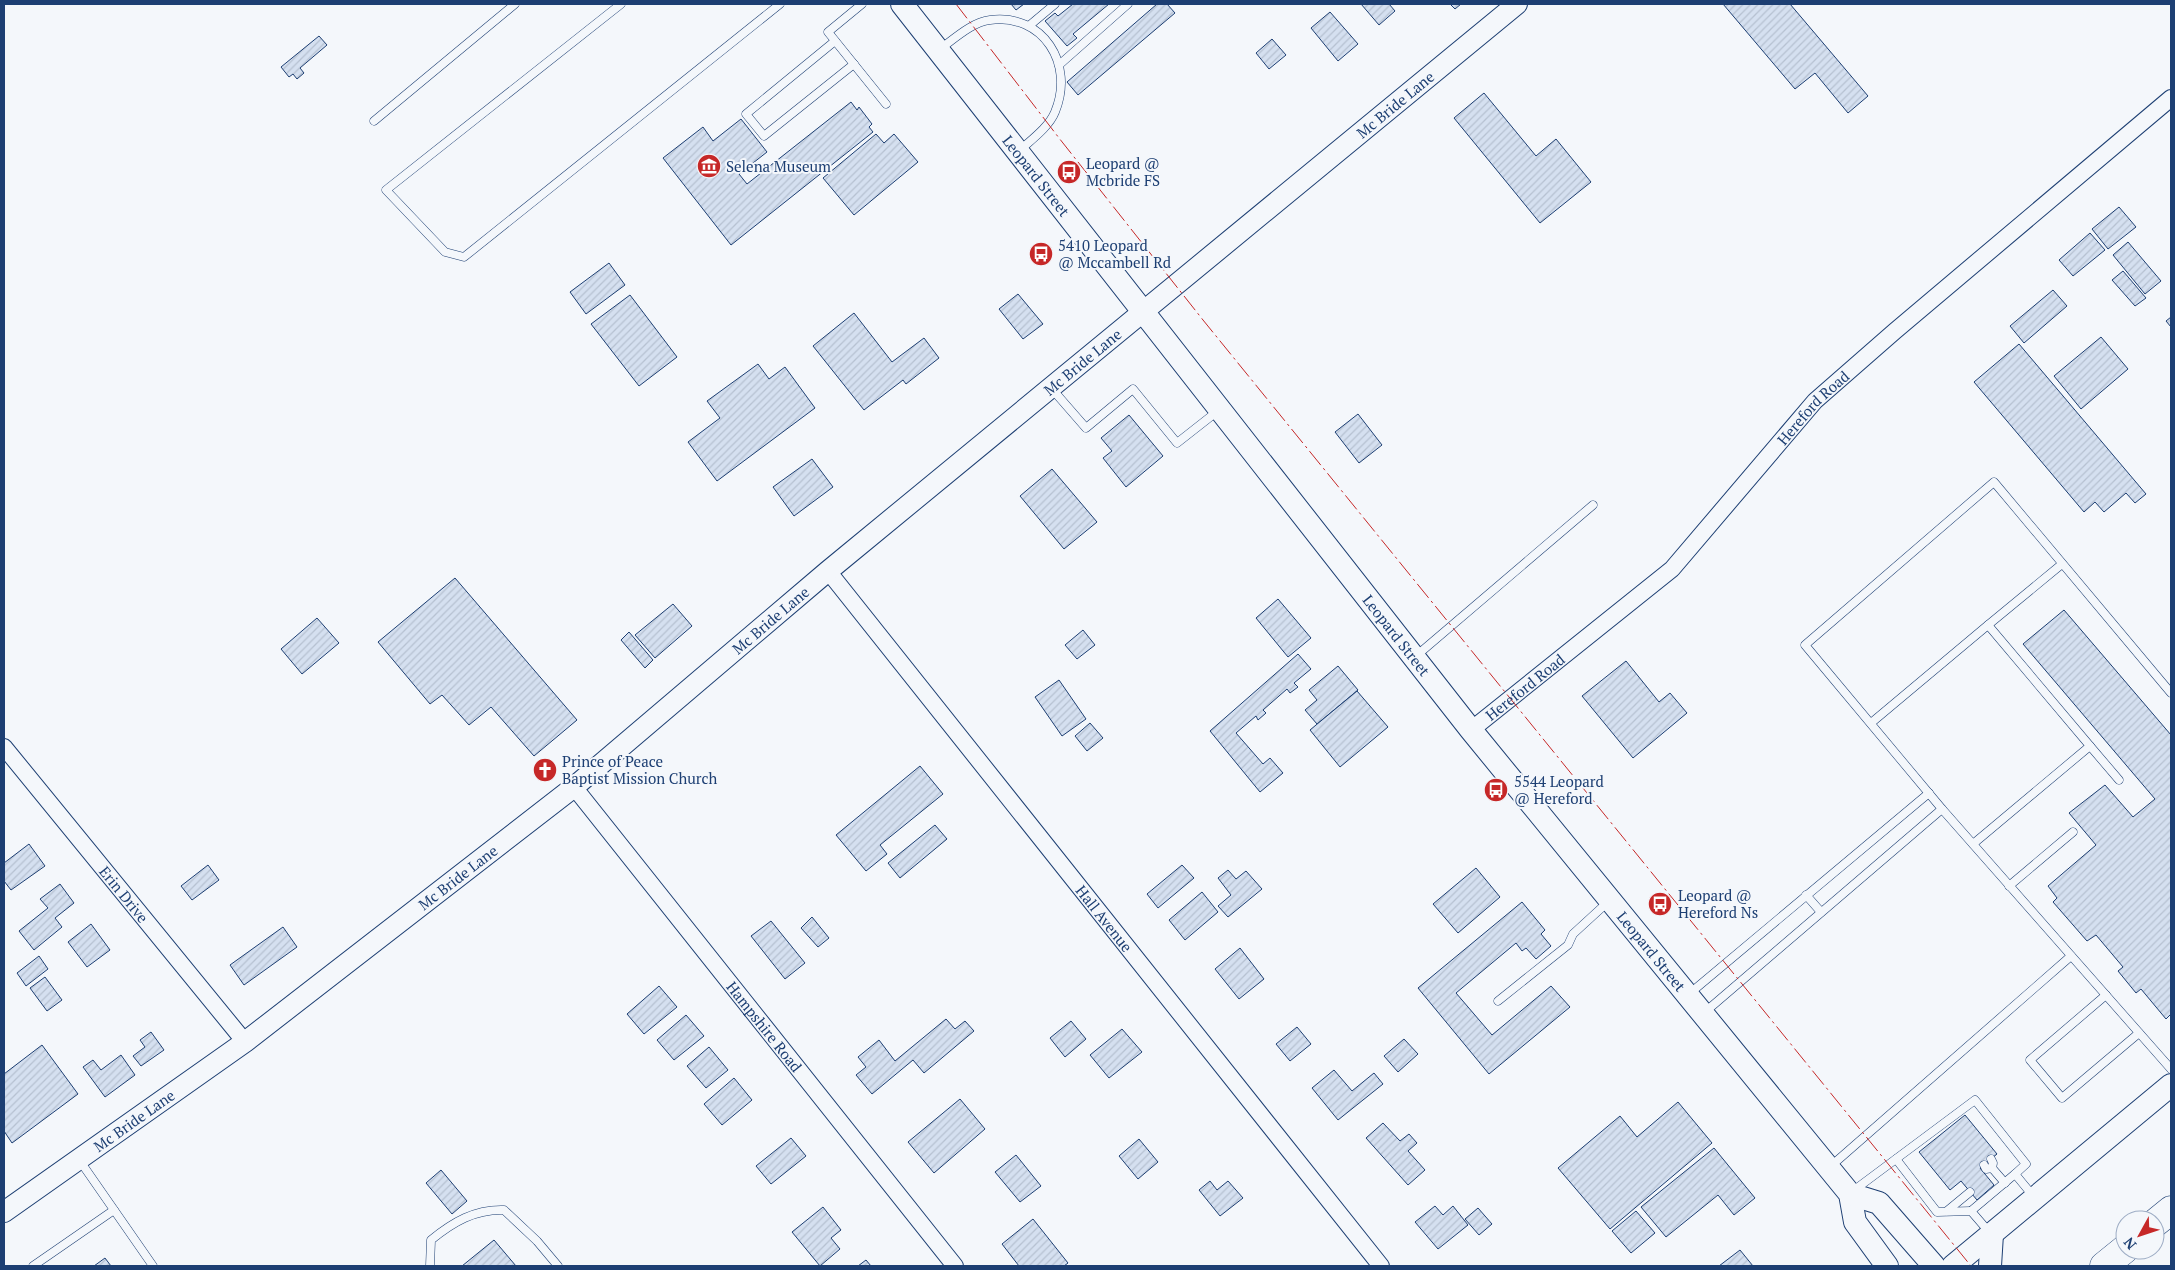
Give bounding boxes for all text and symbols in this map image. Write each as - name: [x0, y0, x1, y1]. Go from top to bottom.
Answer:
- street label: Mc Bride Lane: [1352, 66, 1438, 142]
- street label: Leopard Street: [998, 131, 1075, 221]
- museum icon: Selena Museum: [696, 153, 722, 179]
- place label: Leopard @ Mcbride FS: [1086, 153, 1160, 190]
- place label: Selena Museum: [726, 156, 831, 176]
- bus stop icon: Leopard @ Mcbride FS: [1056, 159, 1082, 185]
- place label: 5410 Leopard @ Mccambell Rd: [1058, 235, 1171, 272]
- bus stop icon: 5410 Leopard @ Mccambell Rd: [1028, 241, 1054, 267]
- street label: Mc Bride Lane: [1039, 324, 1125, 400]
- street label: Hereford Road: [1772, 366, 1853, 449]
- street label: Mc Bride Lane: [728, 582, 813, 658]
- street label: Leopard Street: [1359, 591, 1435, 680]
- street label: Hereford Road: [1481, 649, 1569, 725]
- place label: Prince of Peace Baptist Mission Church: [562, 751, 718, 788]
- church icon: Prince of Peace Baptist Mission Church: [532, 757, 558, 783]
- place label: 5544 Leopard @ Hereford: [1514, 771, 1604, 808]
- bus stop icon: 5544 Leopard @ Hereford: [1483, 777, 1509, 803]
- street label: Mc Bride Lane: [414, 840, 501, 914]
- street label: Erin Drive: [95, 862, 153, 927]
- street label: Hall Avenue: [1072, 881, 1137, 956]
- place label: Leopard @ Hereford Ns: [1678, 885, 1758, 922]
- bus stop icon: Leopard @ Hereford Ns: [1647, 891, 1673, 917]
- street label: Leopard Street: [1613, 907, 1691, 996]
- street label: Hampshire Road: [722, 977, 807, 1076]
- street label: Mc Bride Lane: [89, 1085, 179, 1156]
- north arrow: [2115, 1210, 2165, 1260]
- text: N: [2119, 1233, 2140, 1254]

